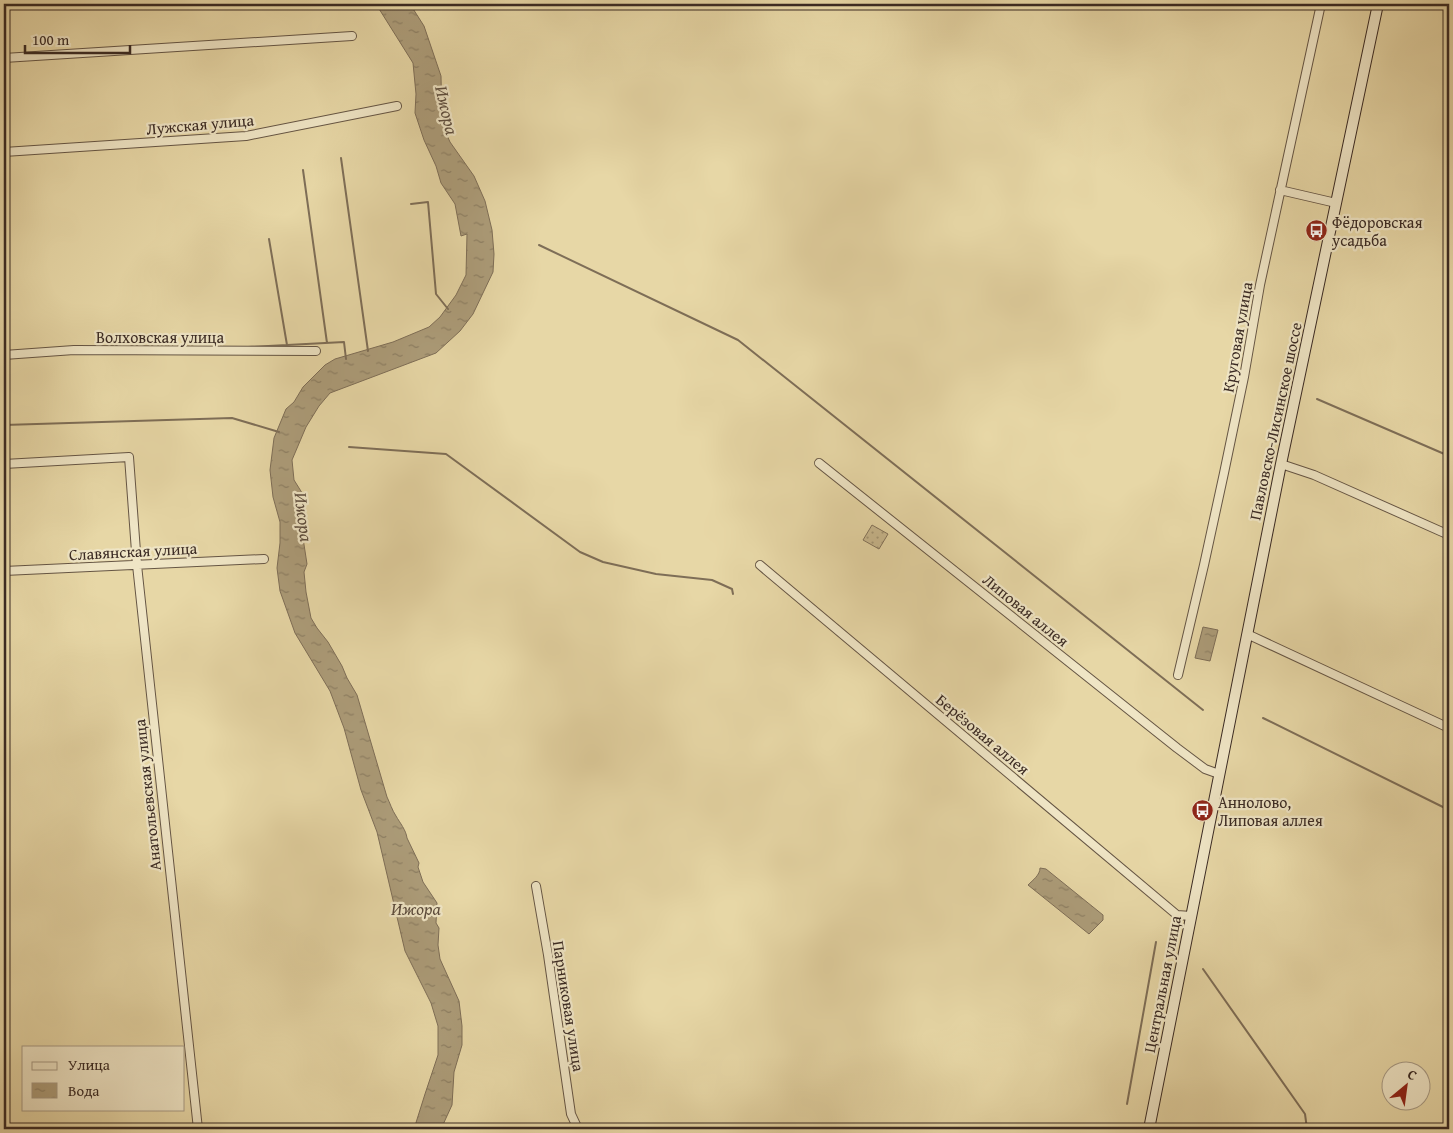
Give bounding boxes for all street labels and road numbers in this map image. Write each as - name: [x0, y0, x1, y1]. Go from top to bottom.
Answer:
- street label: Лужская улица: [145, 107, 255, 141]
- street label: Круговая улица: [1215, 280, 1259, 394]
- street label: Павловско-Лисинское шоссе: [1242, 320, 1308, 522]
- street label: Волховская улица: [96, 325, 224, 349]
- street label: Славянская улица: [68, 536, 198, 566]
- street label: Липовая аллея: [978, 568, 1074, 652]
- street label: Берёзовая аллея: [931, 688, 1035, 780]
- street label: Анатольевская улица: [127, 718, 167, 872]
- street label: Центральная улица: [1137, 913, 1187, 1055]
- street label: Парниковая улица: [547, 939, 591, 1074]

